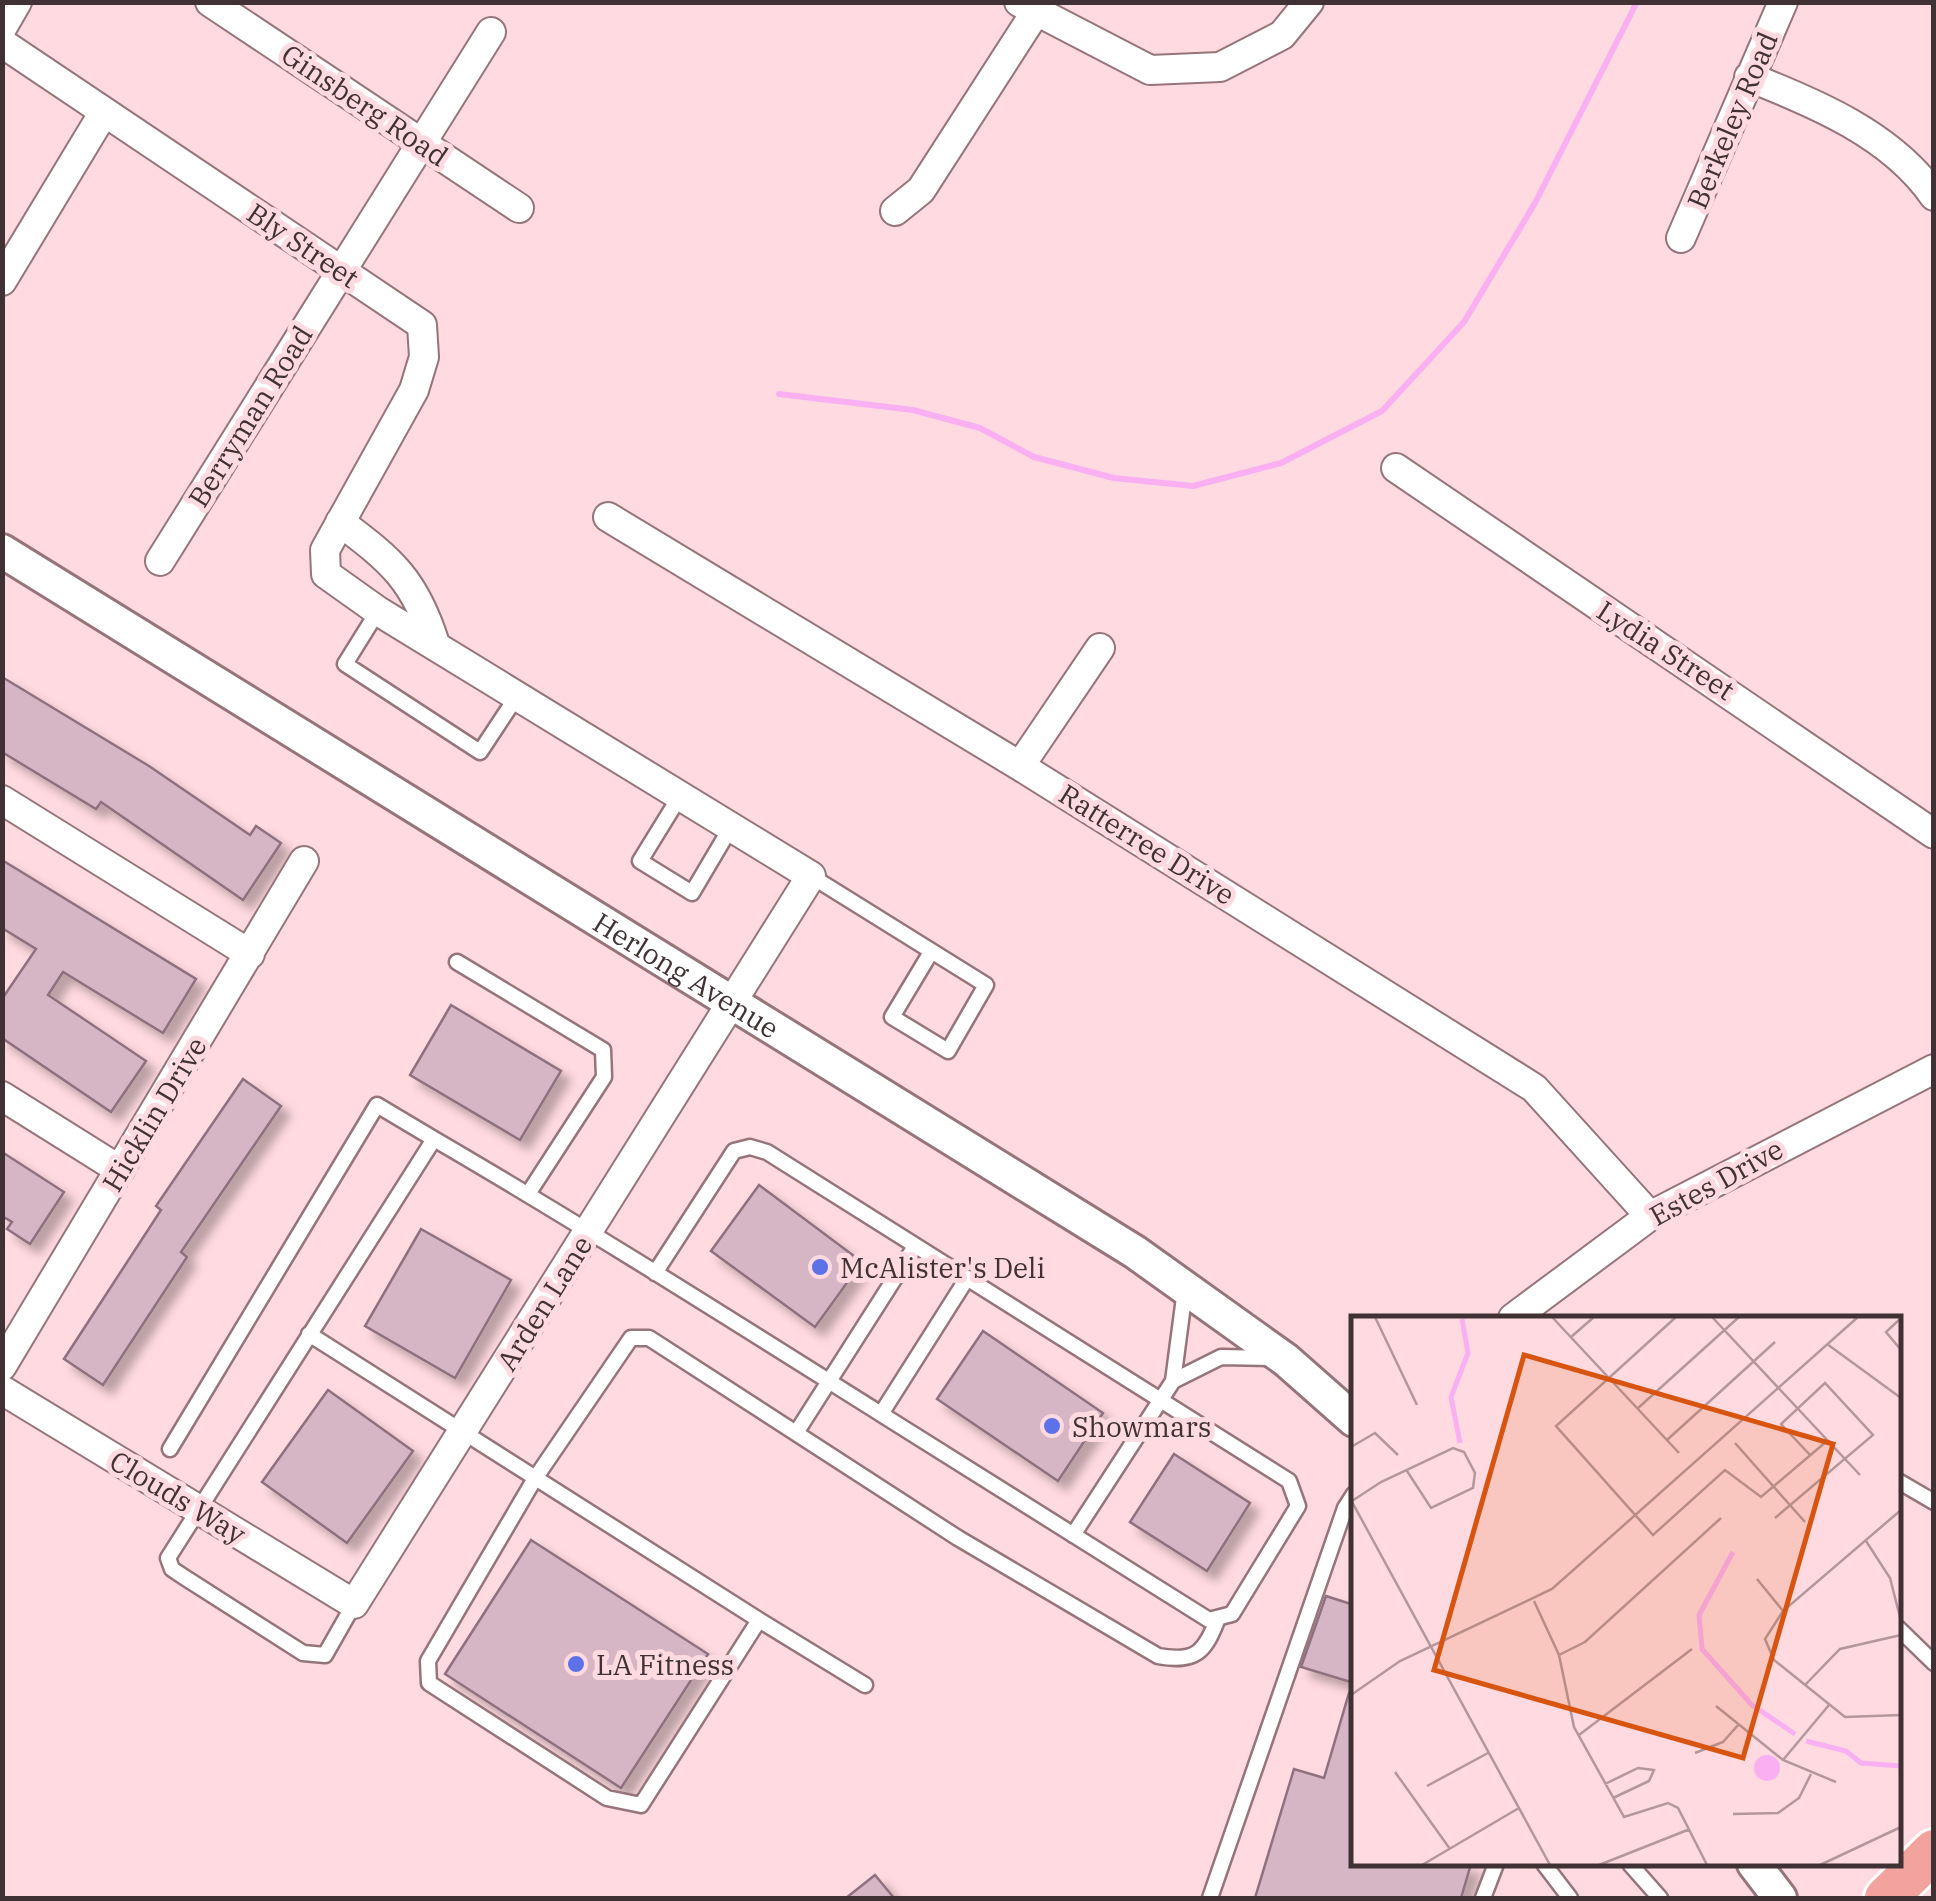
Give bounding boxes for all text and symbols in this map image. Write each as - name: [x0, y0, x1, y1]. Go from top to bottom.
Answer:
- street label: Berkeley Road: [1678, 26, 1786, 214]
- street label: Ginsberg Road: [274, 36, 456, 174]
- street label: Bly Street: [240, 194, 366, 296]
- street label: Berryman Road: [179, 318, 321, 514]
- street label: Lydia Street: [1590, 592, 1742, 708]
- street label: Ratterree Drive: [1052, 775, 1242, 913]
- street label: Herlong Avenue: [587, 903, 786, 1046]
- street label: Hicklin Drive: [93, 1030, 215, 1198]
- street label: Estes Drive: [1643, 1130, 1789, 1234]
- street label: Arden Lane: [488, 1228, 600, 1378]
- place label: McAlister's Deli: [840, 1249, 1045, 1286]
- marker: McAlister's Deli: [809, 1256, 831, 1278]
- inset map: [1351, 1316, 1901, 1866]
- place label: Showmars: [1072, 1408, 1211, 1445]
- marker: Showmars: [1041, 1415, 1063, 1437]
- street label: Clouds Way: [103, 1442, 253, 1552]
- place label: LA Fitness: [596, 1646, 734, 1683]
- marker: LA Fitness: [565, 1653, 587, 1675]

